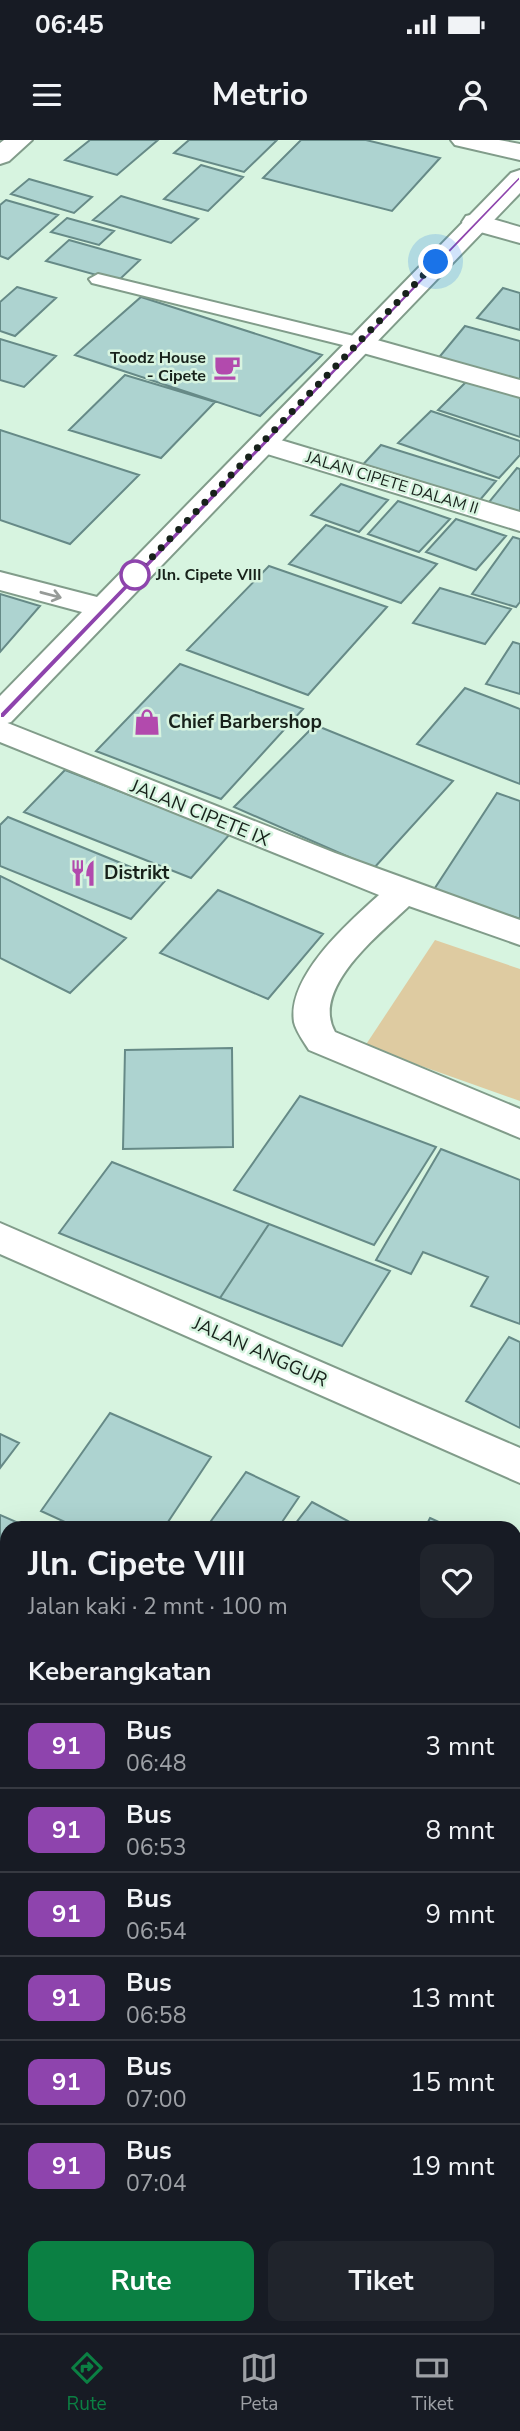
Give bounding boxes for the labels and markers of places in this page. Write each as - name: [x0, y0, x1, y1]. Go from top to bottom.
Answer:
- place label: Toodz House - Cipete: [110, 347, 206, 387]
- cafe icon: Toodz House - Cipete: [212, 352, 242, 382]
- marker: Jln. Cipete VIII: [120, 560, 150, 590]
- place label: Jln. Cipete VIII: [155, 564, 262, 586]
- shop icon: Chief Barbershop: [132, 707, 162, 737]
- place label: Chief Barbershop: [168, 709, 322, 735]
- restaurant icon: Distrikt: [68, 858, 98, 888]
- place label: Distrikt: [104, 860, 170, 886]

